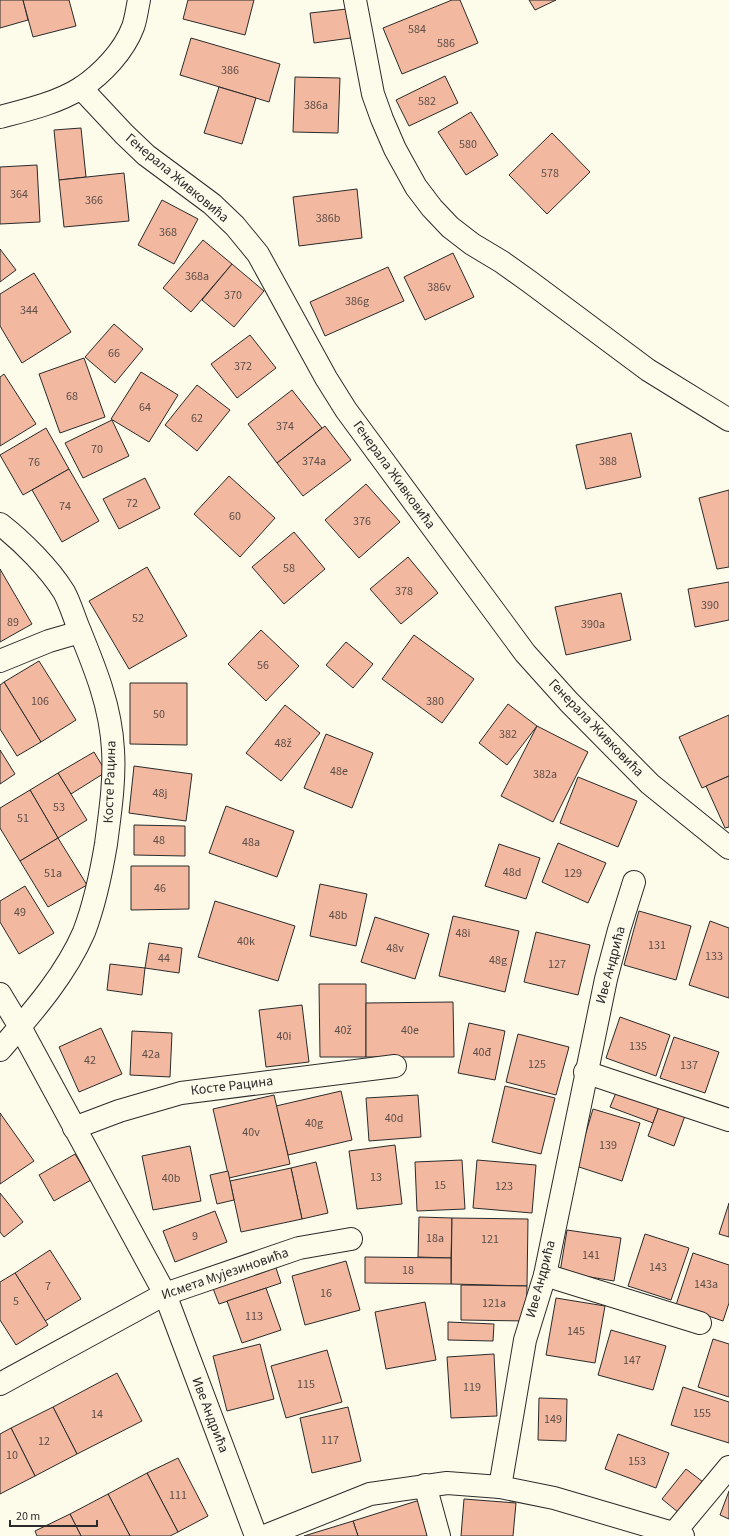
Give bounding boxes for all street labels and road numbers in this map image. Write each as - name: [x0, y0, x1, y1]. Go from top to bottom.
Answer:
- street label: Генерала Живковића: [121, 129, 233, 227]
- street label: Генерала Живковића: [348, 417, 440, 533]
- street label: Генерала Живковића: [544, 674, 648, 782]
- street label: Косте Рацина: [99, 740, 121, 824]
- street label: Иве Андрића: [591, 924, 631, 1006]
- street label: Косте Рацина: [190, 1071, 274, 1101]
- street label: Иве Андрића: [521, 1238, 561, 1320]
- street label: Исмета Мујезиновића: [159, 1243, 291, 1305]
- street label: Иве Андрића: [186, 1374, 234, 1456]

